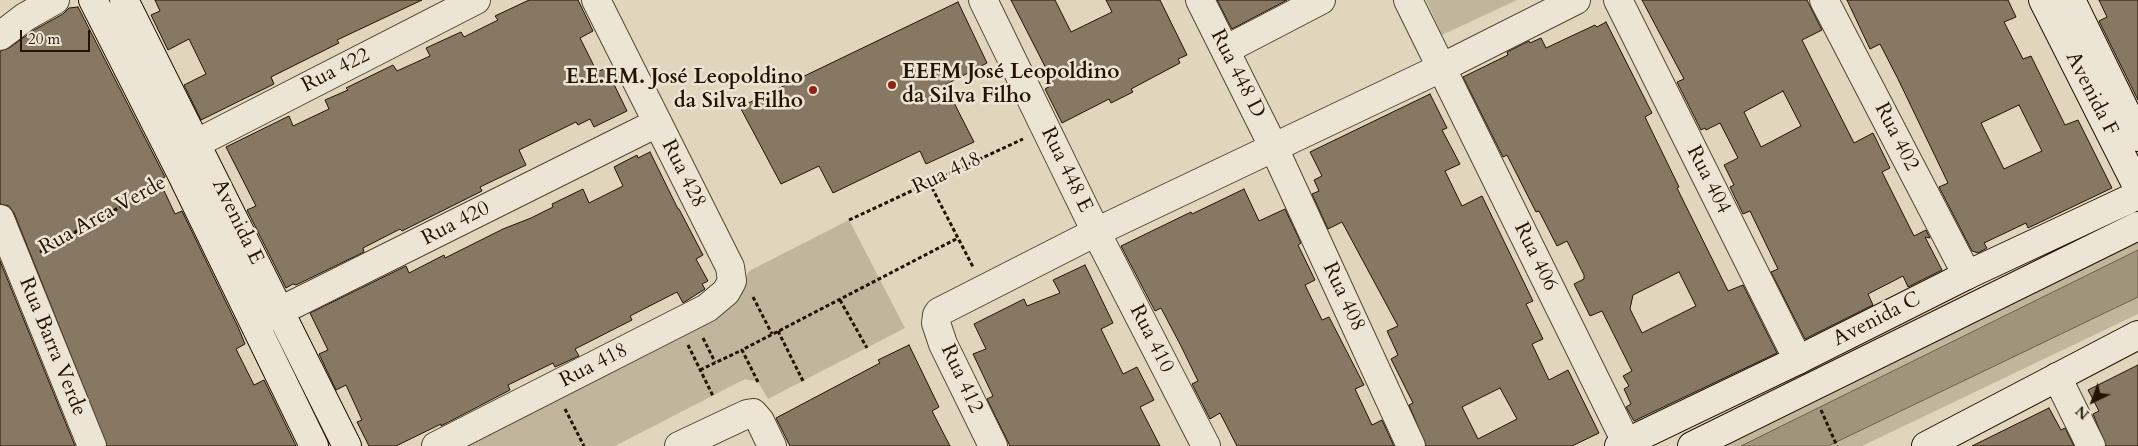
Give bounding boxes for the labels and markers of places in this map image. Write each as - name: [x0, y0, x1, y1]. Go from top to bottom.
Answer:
- place label: EEFM José Leopoldino da Silva Filho: [902, 60, 1119, 110]
- place label: E.E.F.M. José Leopoldino da Silva Filho: [566, 65, 803, 115]
- marker: EEFM José Leopoldino da Silva Filho: [886, 79, 898, 91]
- marker: E.E.F.M. José Leopoldino da Silva Filho: [807, 84, 819, 96]

